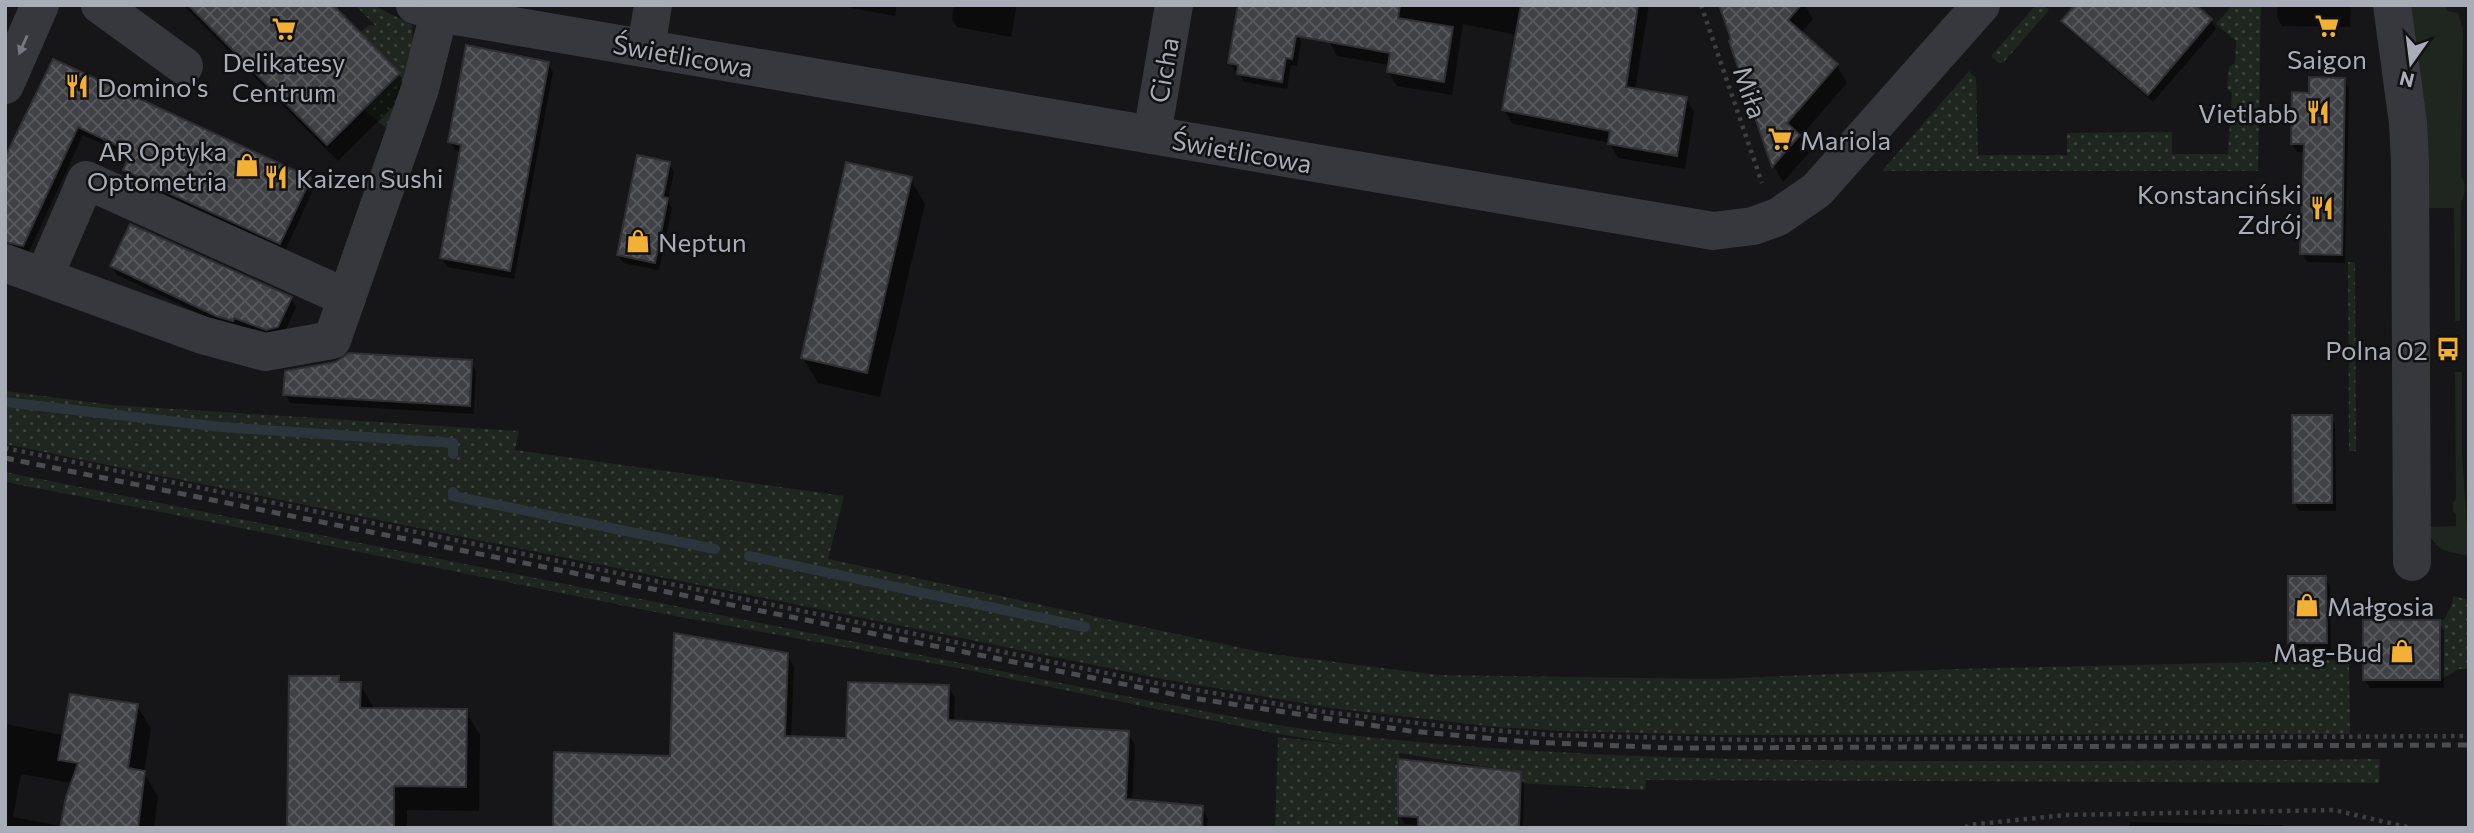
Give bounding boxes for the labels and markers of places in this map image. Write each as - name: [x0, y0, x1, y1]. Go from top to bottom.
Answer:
- supermarket icon: Saigon: [2313, 12, 2341, 40]
- supermarket icon: Delikatesy Centrum: [270, 15, 298, 43]
- place label: Saigon: [2287, 43, 2367, 74]
- place label: Delikatesy Centrum: [222, 46, 346, 107]
- place label: Domino's: [97, 71, 209, 102]
- restaurant icon: Domino's: [63, 72, 91, 100]
- place label: Vietlabb: [2198, 97, 2298, 128]
- restaurant icon: Vietlabb: [2304, 98, 2332, 126]
- place label: Mariola: [1800, 124, 1891, 155]
- supermarket icon: Mariola: [1766, 125, 1794, 153]
- place label: AR Optyka Optometria: [87, 135, 227, 196]
- shop icon: AR Optyka Optometria: [233, 151, 261, 179]
- place label: Kaizen Sushi: [296, 162, 443, 193]
- restaurant icon: Kaizen Sushi: [262, 163, 290, 191]
- place label: Konstanciński Zdrój: [2137, 178, 2302, 239]
- restaurant icon: Konstanciński Zdrój: [2308, 194, 2336, 222]
- place label: Neptun: [658, 226, 747, 257]
- shop icon: Neptun: [624, 227, 652, 255]
- place label: Polna 02: [2325, 334, 2428, 365]
- bus stop icon: Polna 02: [2434, 335, 2462, 363]
- place label: Małgosia: [2327, 590, 2434, 621]
- shop icon: Małgosia: [2293, 591, 2321, 619]
- place label: Mag-Bud: [2273, 636, 2382, 667]
- shop icon: Mag-Bud: [2388, 637, 2416, 665]

